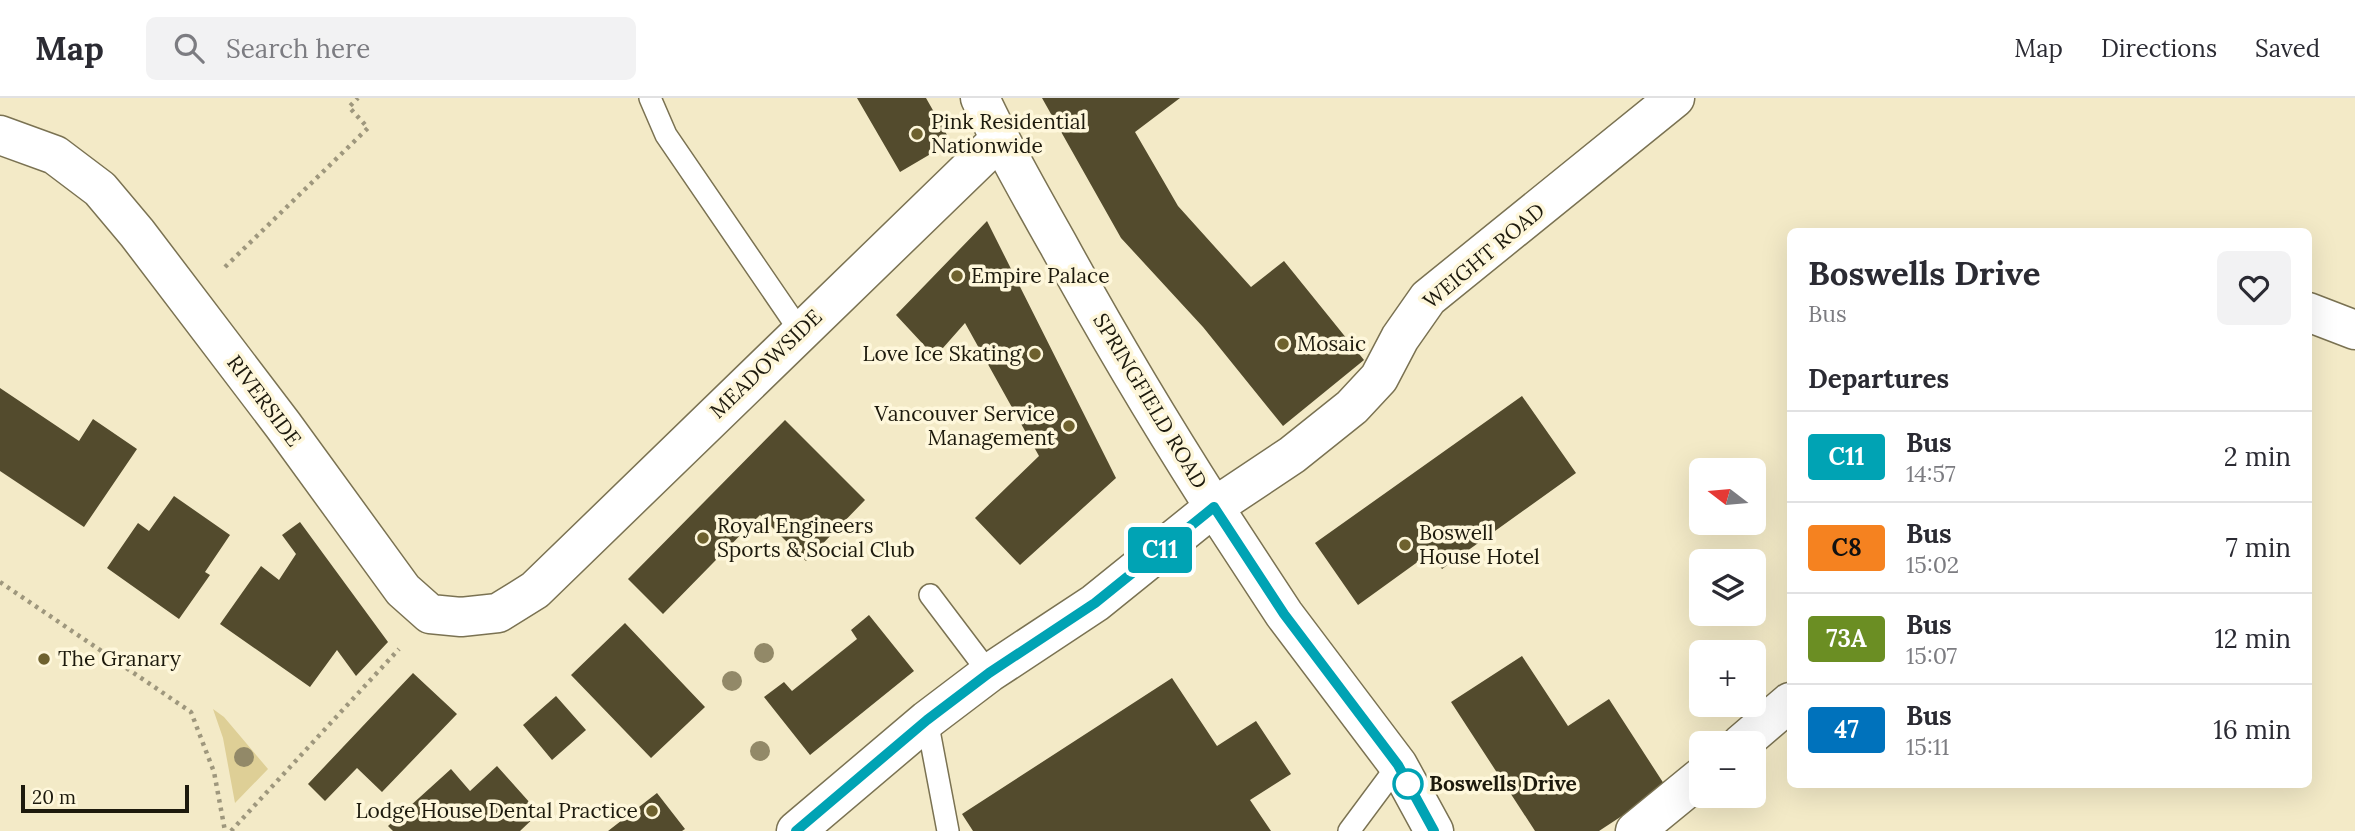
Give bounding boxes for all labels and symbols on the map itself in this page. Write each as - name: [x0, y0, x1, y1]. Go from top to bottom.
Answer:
- place label: Pink Residential Nationwide: [931, 108, 1086, 159]
- marker: Pink Residential Nationwide: [909, 126, 925, 142]
- street label: WEIGHT ROAD: [1417, 197, 1550, 314]
- place label: Empire Palace: [971, 262, 1110, 289]
- marker: Empire Palace: [949, 268, 965, 284]
- street label: MEADOWSIDE: [704, 303, 827, 424]
- street label: SPRINGFIELD ROAD: [1087, 308, 1213, 493]
- place label: Mosaic: [1297, 330, 1366, 357]
- marker: Mosaic: [1275, 336, 1291, 352]
- place label: Love Ice Skating: [862, 340, 1021, 367]
- marker: Love Ice Skating: [1027, 346, 1043, 362]
- street label: RIVERSIDE: [221, 350, 308, 452]
- place label: Vancouver Service Management: [873, 400, 1056, 451]
- marker: Vancouver Service Management: [1061, 418, 1077, 434]
- north arrow: [1689, 458, 1766, 536]
- place label: Royal Engineers Sports & Social Club: [717, 512, 915, 563]
- place label: Boswell House Hotel: [1419, 519, 1540, 570]
- line badge: C11: [1120, 527, 1200, 573]
- marker: Royal Engineers Sports & Social Club: [695, 530, 711, 546]
- marker: Boswell House Hotel: [1397, 537, 1413, 553]
- place label: The Granary: [58, 645, 181, 672]
- marker: The Granary: [36, 651, 52, 667]
- marker: Boswells Drive: [1393, 769, 1423, 799]
- place label: Boswells Drive: [1429, 770, 1577, 797]
- scale bar: [21, 782, 189, 814]
- place label: Lodge House Dental Practice: [355, 797, 638, 824]
- marker: Lodge House Dental Practice: [644, 803, 660, 819]

